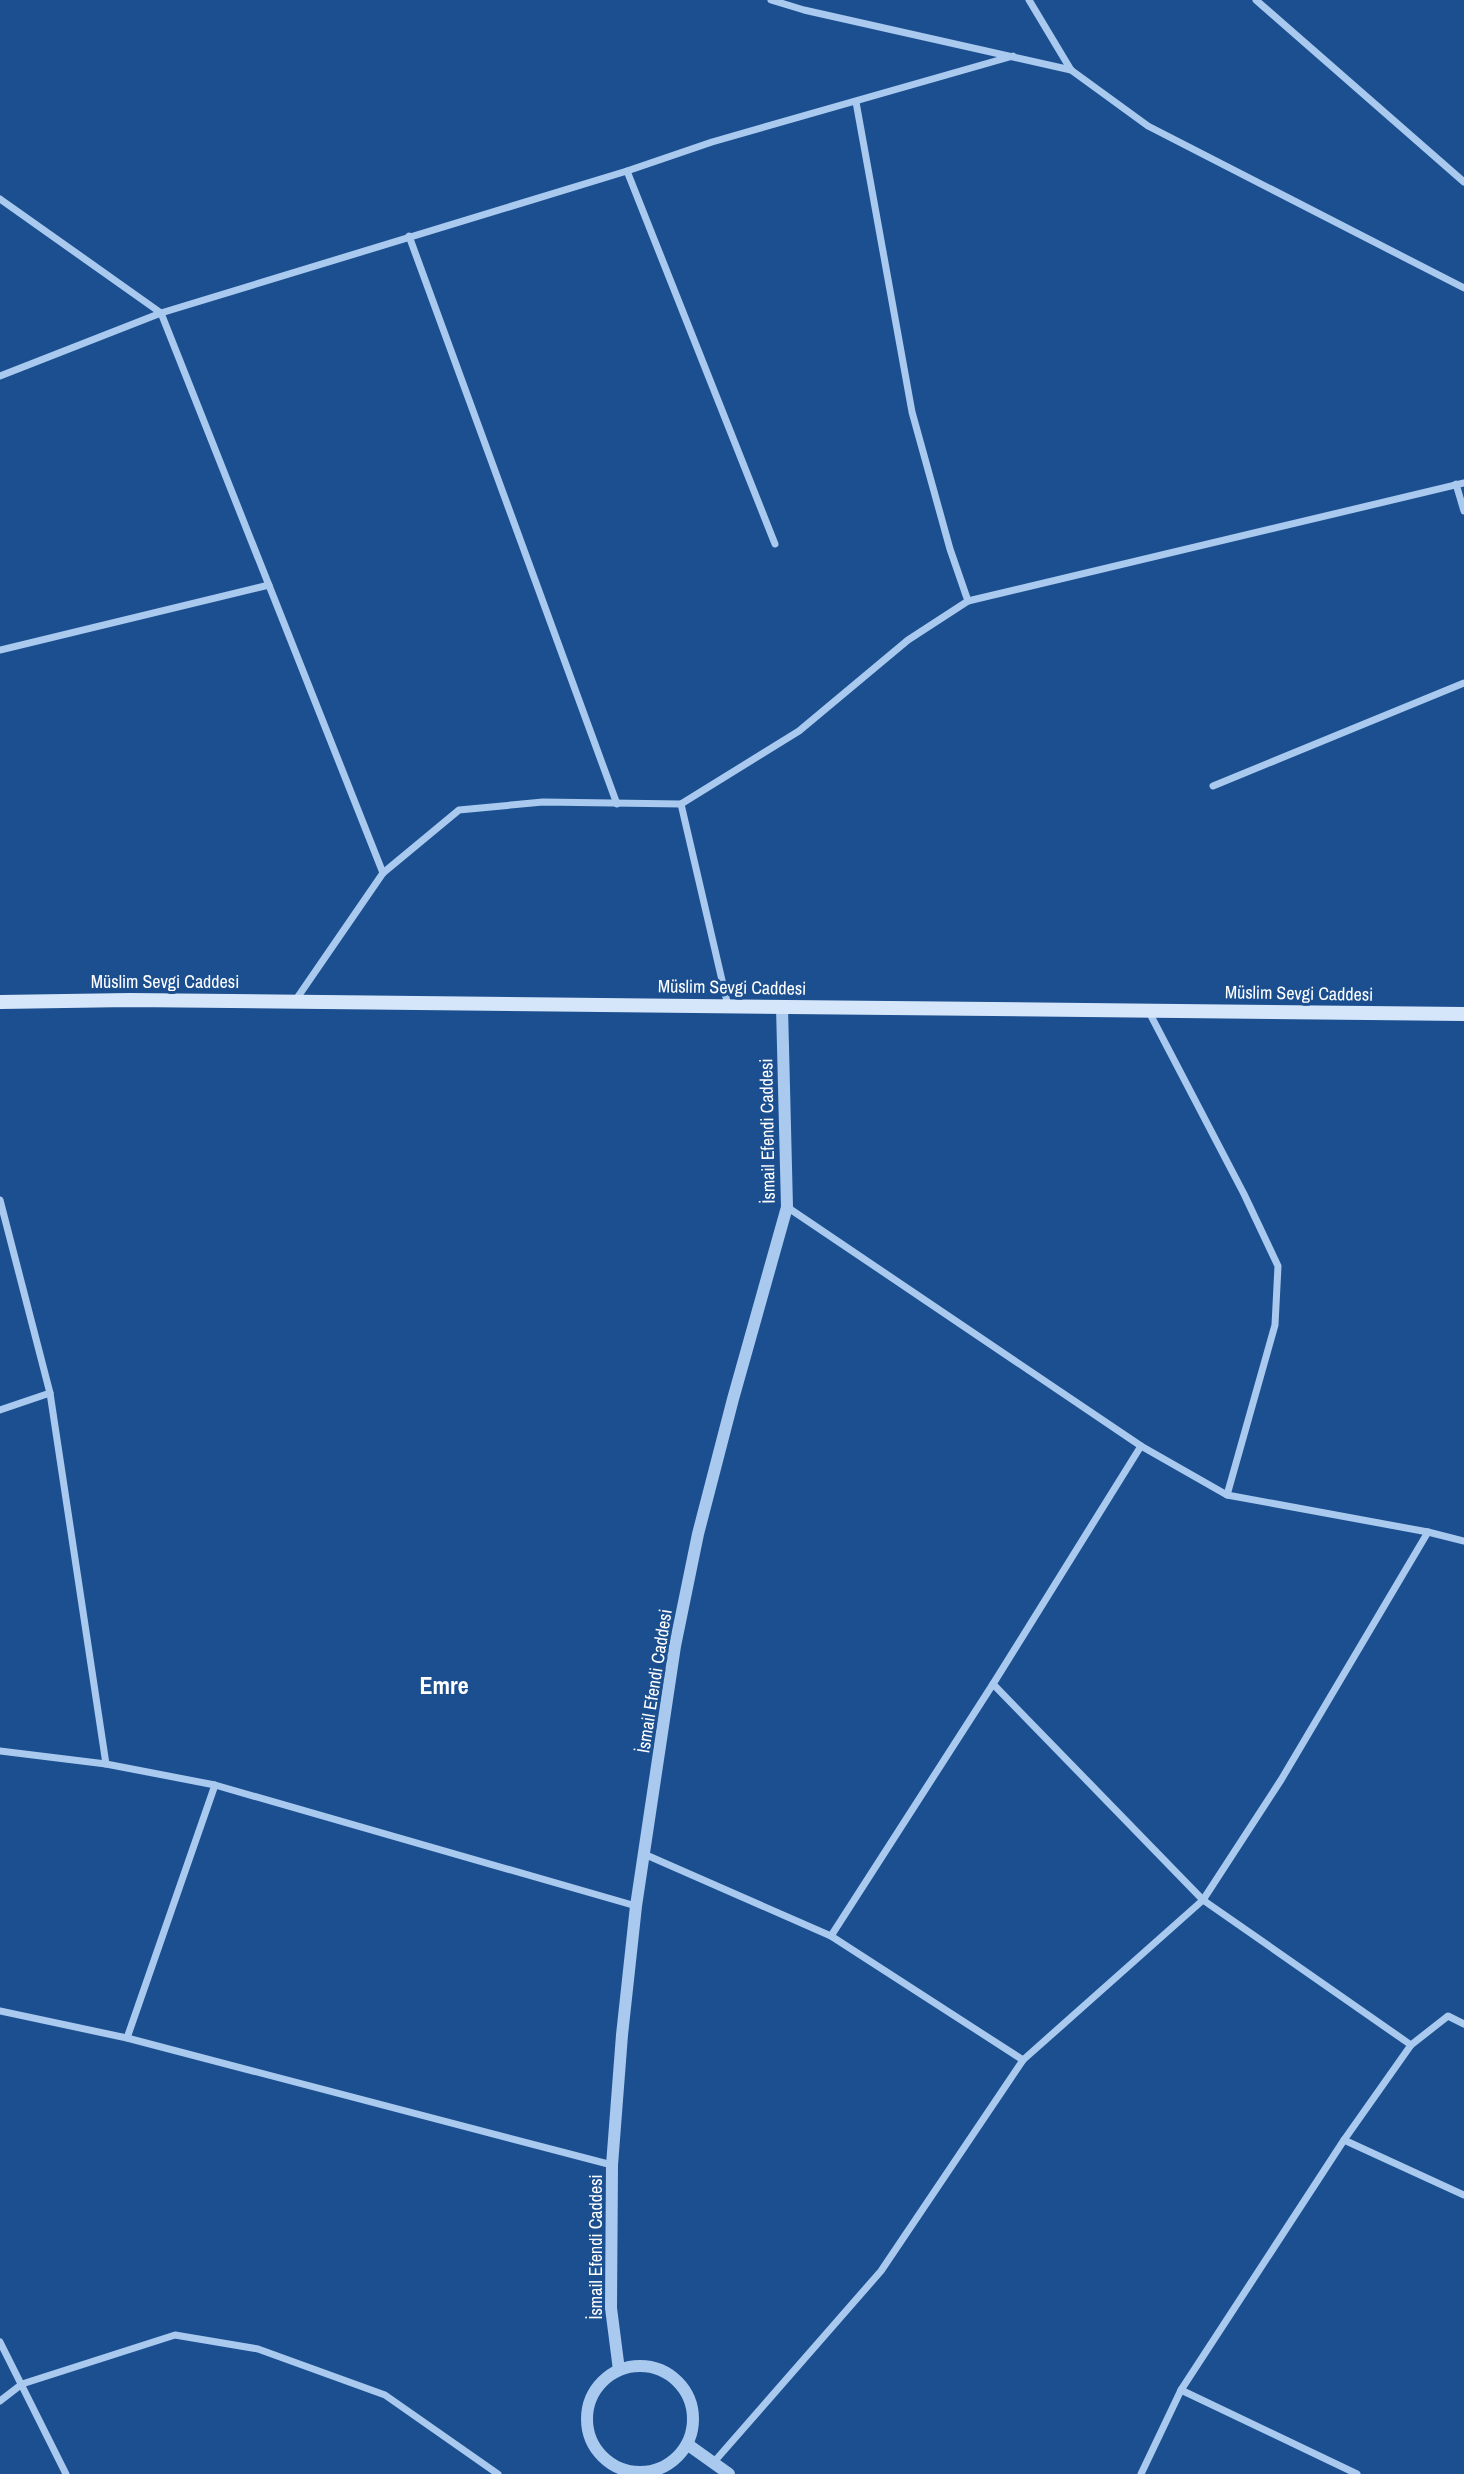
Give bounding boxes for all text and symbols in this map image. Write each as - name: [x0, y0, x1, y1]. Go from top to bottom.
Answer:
- street label: Müslim Sevgi Caddesi: [91, 969, 239, 994]
- street label: Müslim Sevgi Caddesi: [658, 973, 806, 1001]
- street label: Müslim Sevgi Caddesi: [1225, 979, 1373, 1007]
- street label: İsmail Efendi Caddesi: [753, 1058, 781, 1204]
- street label: İsmail Efendi Caddesi: [630, 1607, 678, 1755]
- district label: Emre: [419, 1669, 469, 1701]
- street label: İsmail Efendi Caddesi: [583, 2174, 608, 2320]

